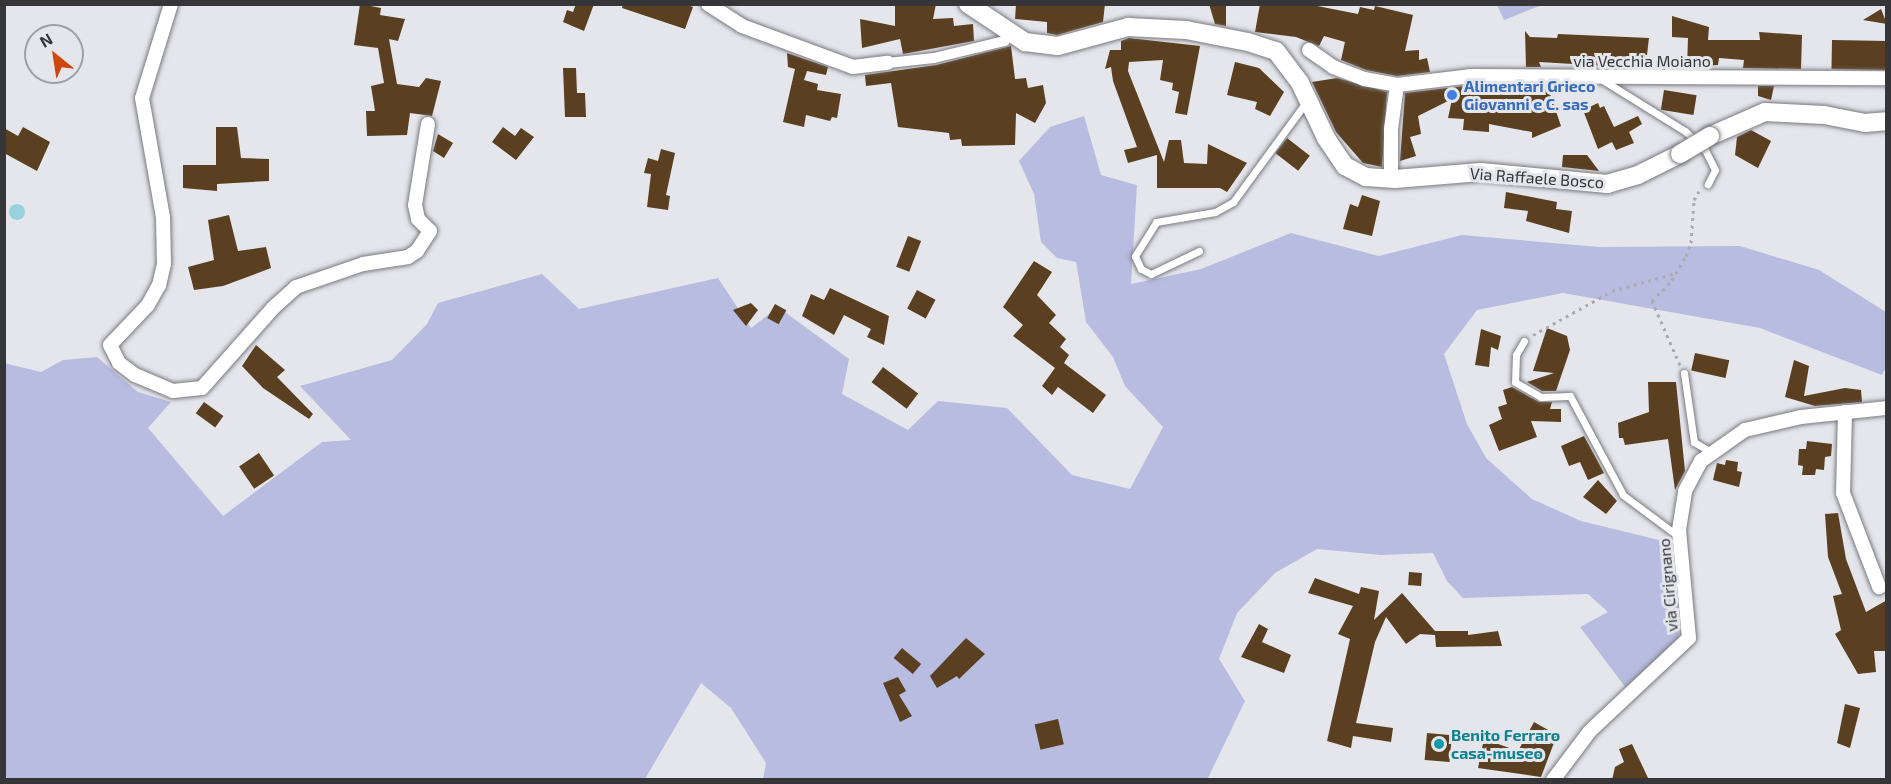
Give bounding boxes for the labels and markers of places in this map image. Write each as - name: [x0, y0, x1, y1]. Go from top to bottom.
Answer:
- place label: Alimentari Grieco Giovanni e C. sas: [1464, 76, 1595, 114]
- marker: Alimentari Grieco Giovanni e C. sas: [1445, 88, 1459, 102]
- place label: Benito Ferraro casa-museo: [1451, 725, 1560, 763]
- marker: Benito Ferraro casa-museo: [1432, 737, 1446, 751]

